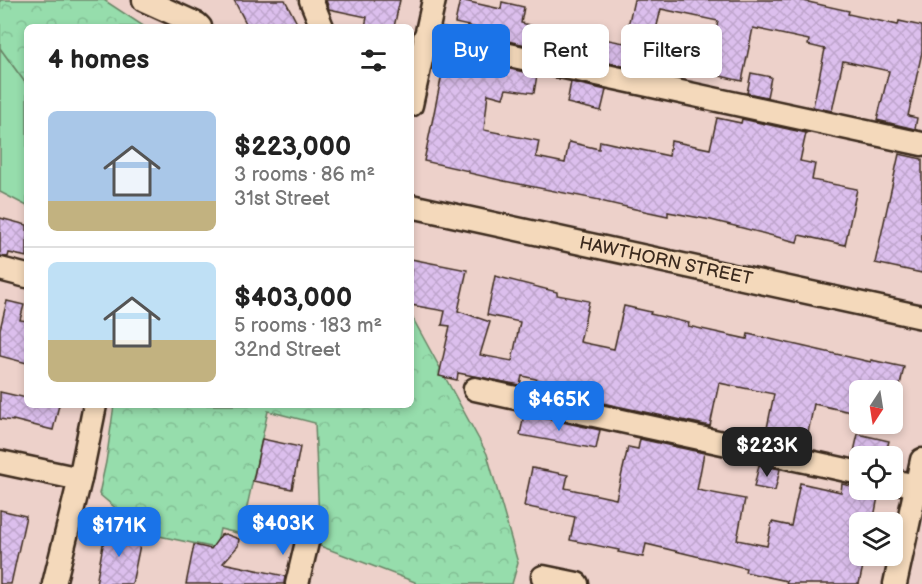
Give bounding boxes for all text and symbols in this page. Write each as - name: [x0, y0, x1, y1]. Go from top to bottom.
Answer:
- chip: Buy: [432, 24, 510, 78]
- chip: Rent: [522, 24, 609, 78]
- chip: Filters: [621, 24, 722, 78]
- icon: filters: [357, 44, 390, 77]
- text: 4 homes: [48, 45, 149, 76]
- text: $223,000: [234, 132, 351, 163]
- icon: home: [96, 135, 168, 207]
- text: 3 rooms · 86 m²: [234, 163, 375, 187]
- text: 31st Street: [234, 187, 330, 211]
- street label: HAWTHORN STREET: [577, 232, 755, 290]
- text: $403,000: [234, 283, 352, 314]
- icon: home: [96, 286, 168, 358]
- text: 5 rooms · 183 m²: [234, 314, 382, 338]
- text: 32nd Street: [234, 338, 341, 362]
- north arrow: [849, 380, 903, 434]
- map controls: [849, 380, 903, 566]
- pin: $465K: [517, 381, 601, 432]
- text: $465K: [528, 388, 590, 412]
- pin: $223K: [725, 427, 809, 478]
- text: $223K: [736, 434, 798, 458]
- button: locate: [849, 446, 903, 500]
- pin: $403K: [241, 505, 325, 556]
- pin: $171K: [77, 507, 161, 558]
- text: $403K: [252, 512, 314, 536]
- button: layers: [849, 512, 903, 566]
- text: $171K: [92, 514, 146, 538]

